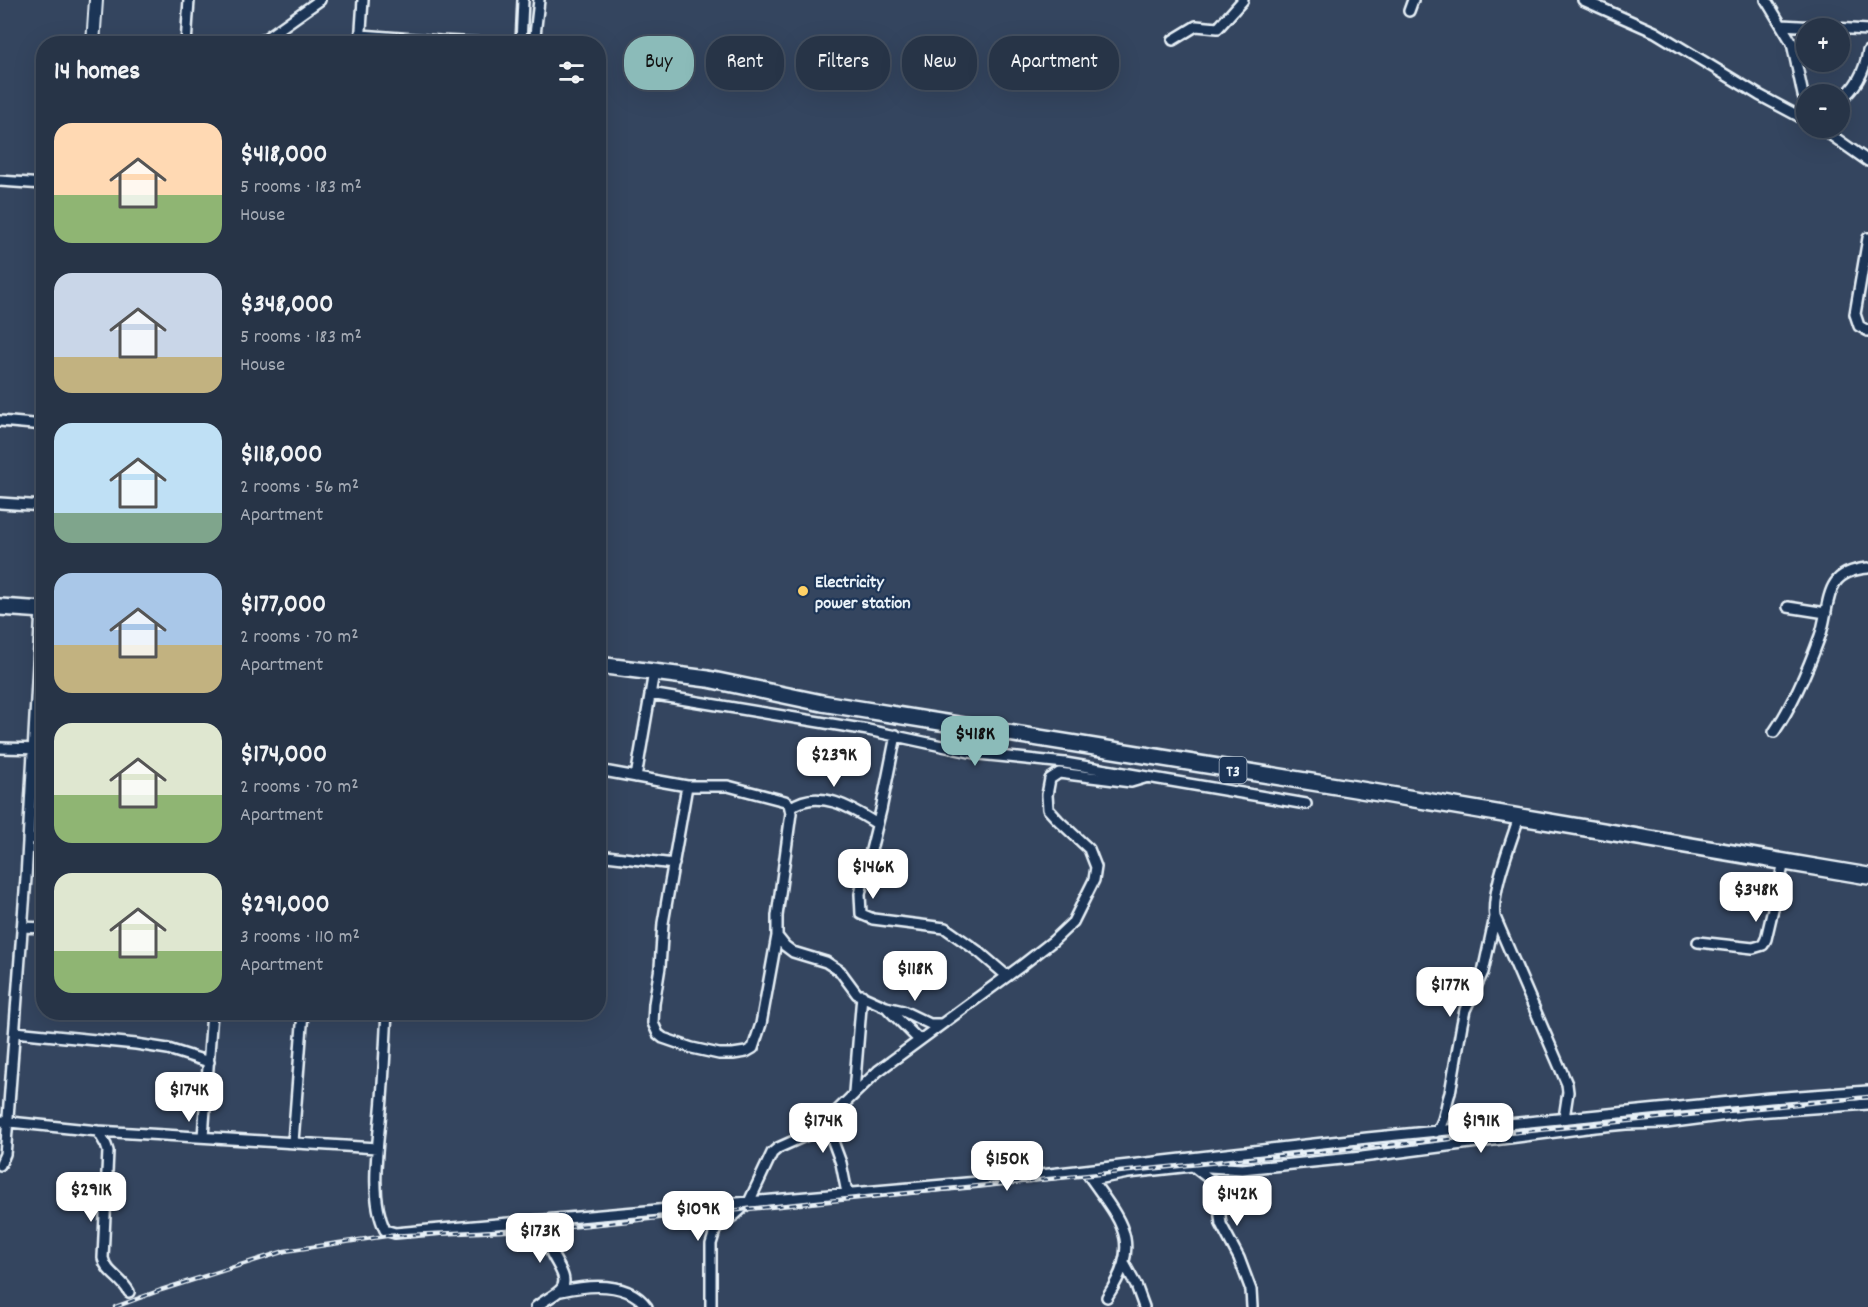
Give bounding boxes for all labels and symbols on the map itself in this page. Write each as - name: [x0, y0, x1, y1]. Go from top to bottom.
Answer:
- place label: Electricity power station: [815, 571, 911, 617]
- marker: Electricity power station: [796, 584, 810, 598]
- pin: $418K: [933, 716, 1017, 767]
- pin: $239K: [792, 737, 876, 788]
- road number: T3: [1220, 757, 1246, 783]
- pin: $146K: [831, 849, 915, 900]
- pin: $348K: [1714, 872, 1798, 923]
- pin: $118K: [873, 951, 957, 1002]
- pin: $177K: [1408, 967, 1492, 1018]
- pin: $174K: [147, 1072, 231, 1123]
- pin: $174K: [781, 1103, 865, 1154]
- pin: $191K: [1439, 1103, 1523, 1154]
- pin: $150K: [965, 1141, 1049, 1192]
- pin: $291K: [49, 1172, 133, 1223]
- pin: $142K: [1195, 1176, 1279, 1227]
- pin: $109K: [656, 1191, 740, 1242]
- pin: $173K: [498, 1213, 582, 1264]

